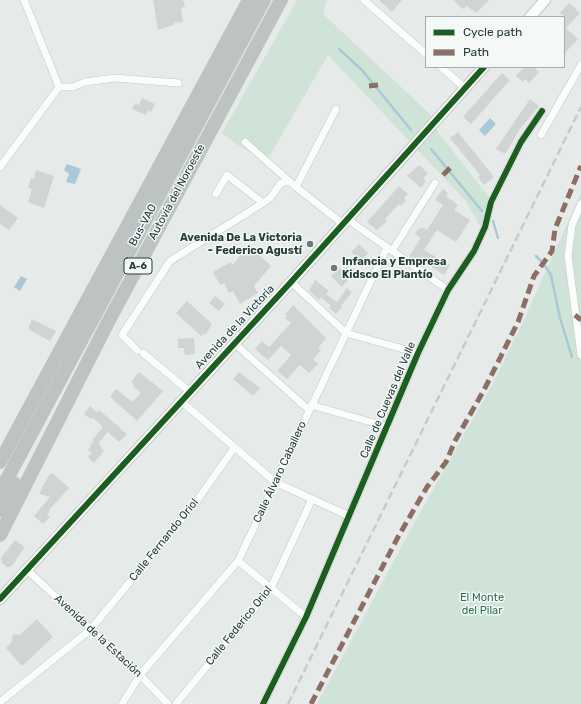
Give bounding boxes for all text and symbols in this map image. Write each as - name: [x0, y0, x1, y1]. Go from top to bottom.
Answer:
- legend: [425, 16, 565, 68]
- text: Cycle path: [463, 25, 522, 39]
- text: Path: [463, 45, 489, 59]
- street label: Autovía del Noroeste: [146, 142, 208, 242]
- street label: Bus-VAO: [126, 202, 160, 248]
- place label: Avenida De La Victoria - Federico Agustí: [180, 231, 302, 257]
- marker: Avenida De La Victoria - Federico Agustí: [305, 239, 315, 249]
- place label: Infancia y Empresa Kidsco El Plantío: [342, 255, 446, 281]
- road number: A-6: [124, 258, 152, 274]
- marker: Infancia y Empresa Kidsco El Plantío: [329, 263, 339, 273]
- street label: Avenida de la Victoria: [193, 282, 277, 372]
- street label: Calle de Cuevas del Valle: [357, 340, 419, 460]
- street label: Calle Álvaro Caballero: [251, 419, 309, 525]
- street label: Calle Fernando Oriol: [127, 496, 201, 584]
- street label: Calle Federico Oriol: [203, 584, 275, 668]
- park label: El Monte del Pilar: [460, 591, 504, 617]
- street label: Avenida de la Estación: [51, 592, 145, 680]

